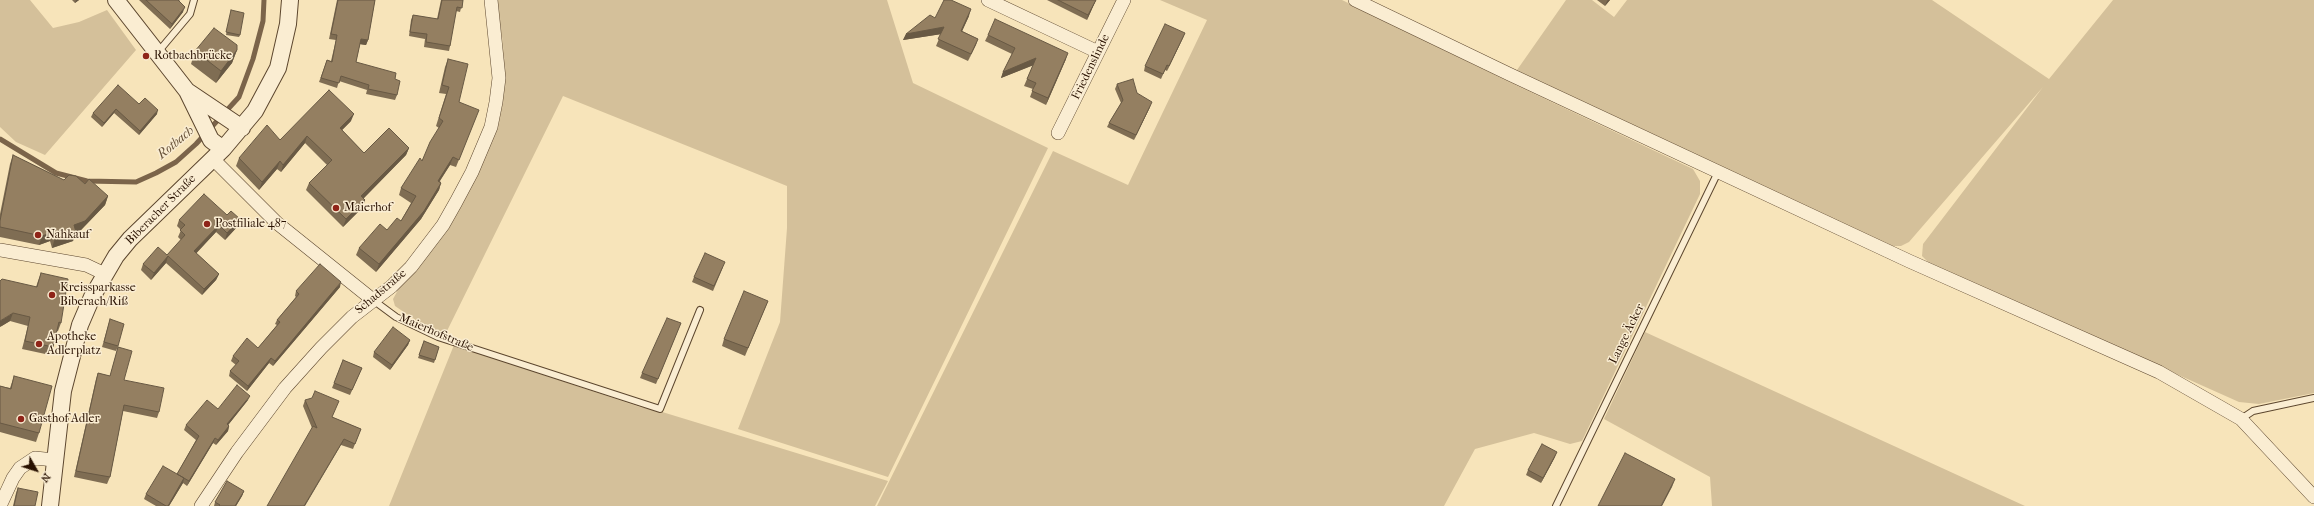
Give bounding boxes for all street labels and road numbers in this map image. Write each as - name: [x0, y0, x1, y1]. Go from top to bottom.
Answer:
- street label: Friedenslinde: [1069, 32, 1113, 102]
- street label: Biberacher Straße: [123, 172, 199, 248]
- street label: Schadstraße: [353, 267, 409, 317]
- street label: Lange Äcker: [1606, 302, 1648, 366]
- street label: Maierhofstraße: [397, 311, 475, 355]

